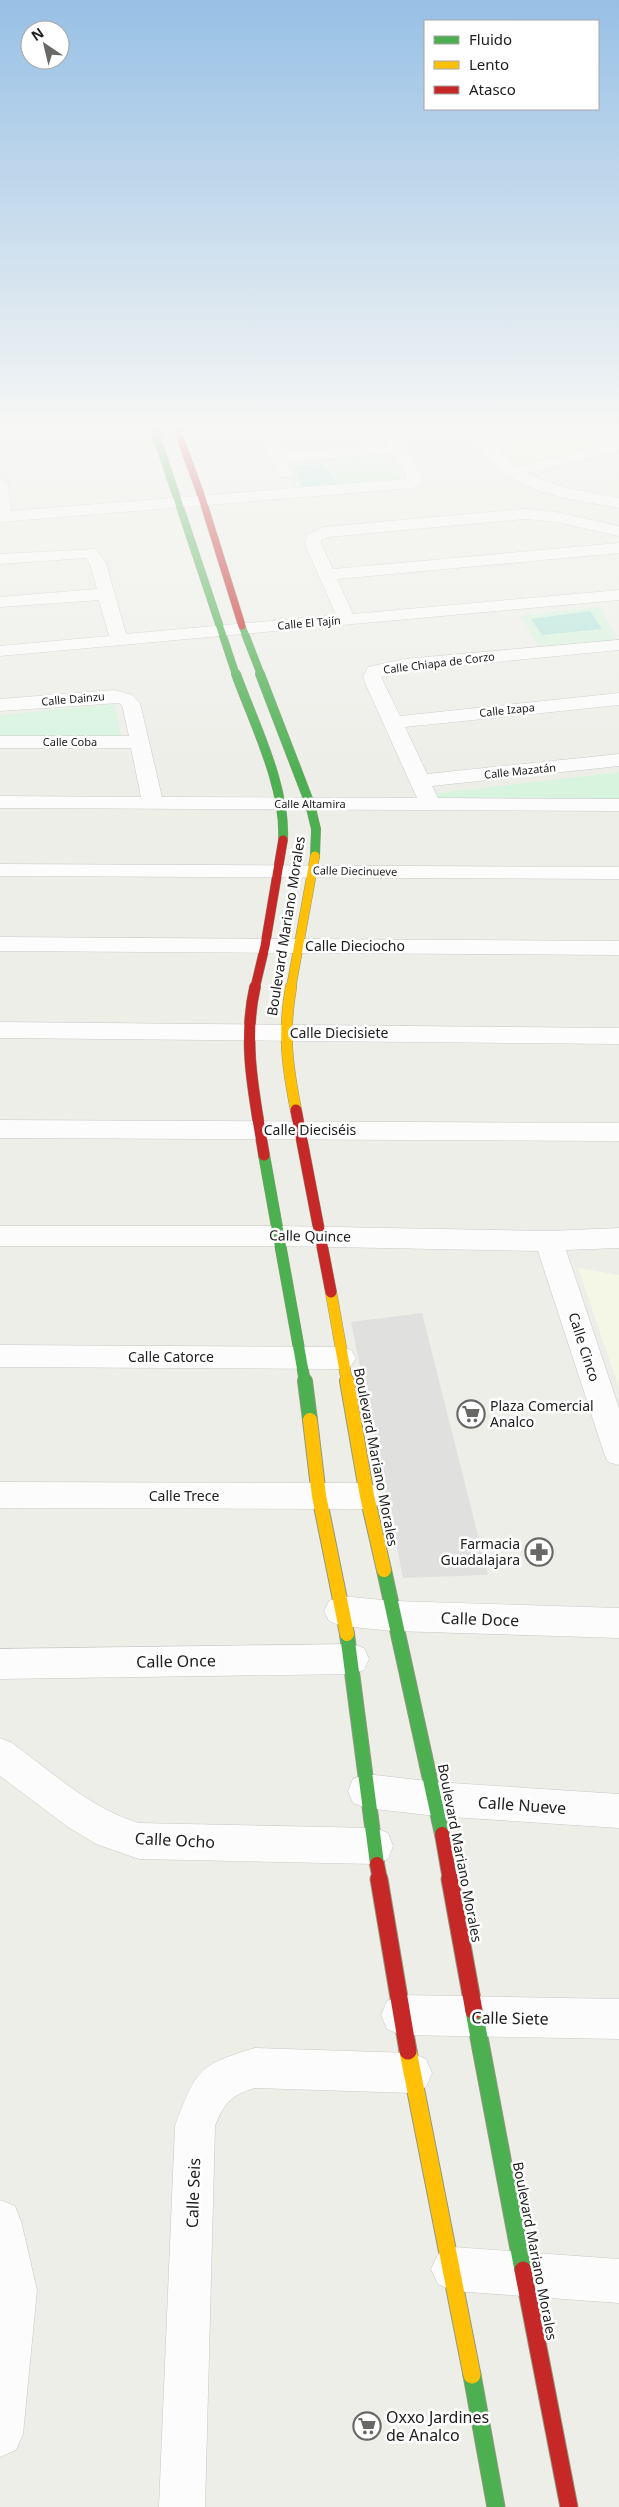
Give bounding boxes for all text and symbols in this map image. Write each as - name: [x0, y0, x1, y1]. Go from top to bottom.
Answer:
- north arrow: [20, 20, 70, 70]
- legend: [424, 20, 599, 110]
- text: N: [27, 23, 47, 45]
- text: Fluido: [469, 29, 512, 49]
- text: Lento: [469, 54, 509, 74]
- text: Atasco: [469, 79, 516, 99]
- street label: Calle El Tajín: [277, 612, 341, 633]
- street label: Calle Chiapa de Corzo: [382, 648, 496, 677]
- street label: Calle Dainzu: [41, 688, 105, 709]
- street label: Calle Izapa: [478, 699, 536, 720]
- street label: Calle Coba: [43, 734, 97, 749]
- street label: Calle Mazatán: [483, 759, 557, 782]
- street label: Calle Altamira: [274, 796, 346, 811]
- street label: Boulevard Mariano Morales: [262, 835, 309, 1017]
- street label: Calle Diecinueve: [313, 862, 397, 879]
- street label: Calle Dieciocho: [305, 936, 405, 955]
- street label: Calle Diecisiete: [290, 1023, 388, 1042]
- street label: Calle Dieciséis: [264, 1120, 357, 1139]
- street label: Calle Quince: [269, 1225, 351, 1246]
- street label: Calle Cinco: [564, 1310, 605, 1384]
- street label: Calle Catorce: [128, 1347, 214, 1366]
- street label: Boulevard Mariano Morales: [350, 1366, 403, 1548]
- place label: Plaza Comercial Analco: [490, 1396, 594, 1431]
- supermarket icon: Plaza Comercial Analco: [456, 1399, 486, 1429]
- street label: Calle Trece: [149, 1486, 219, 1505]
- place label: Farmacia Guadalajara: [441, 1534, 520, 1569]
- pharmacy icon: Farmacia Guadalajara: [524, 1537, 554, 1567]
- street label: Calle Doce: [440, 1607, 520, 1631]
- street label: Calle Once: [136, 1649, 216, 1673]
- street label: Boulevard Mariano Morales: [434, 1762, 487, 1944]
- street label: Calle Nueve: [477, 1791, 567, 1819]
- street label: Calle Ocho: [134, 1827, 216, 1853]
- street label: Calle Siete: [471, 2006, 549, 2030]
- street label: Calle Seis: [181, 2158, 205, 2228]
- street label: Boulevard Mariano Morales: [509, 2160, 562, 2342]
- place label: Oxxo Jardines de Analco: [386, 2406, 489, 2446]
- supermarket icon: Oxxo Jardines de Analco: [352, 2411, 382, 2441]

